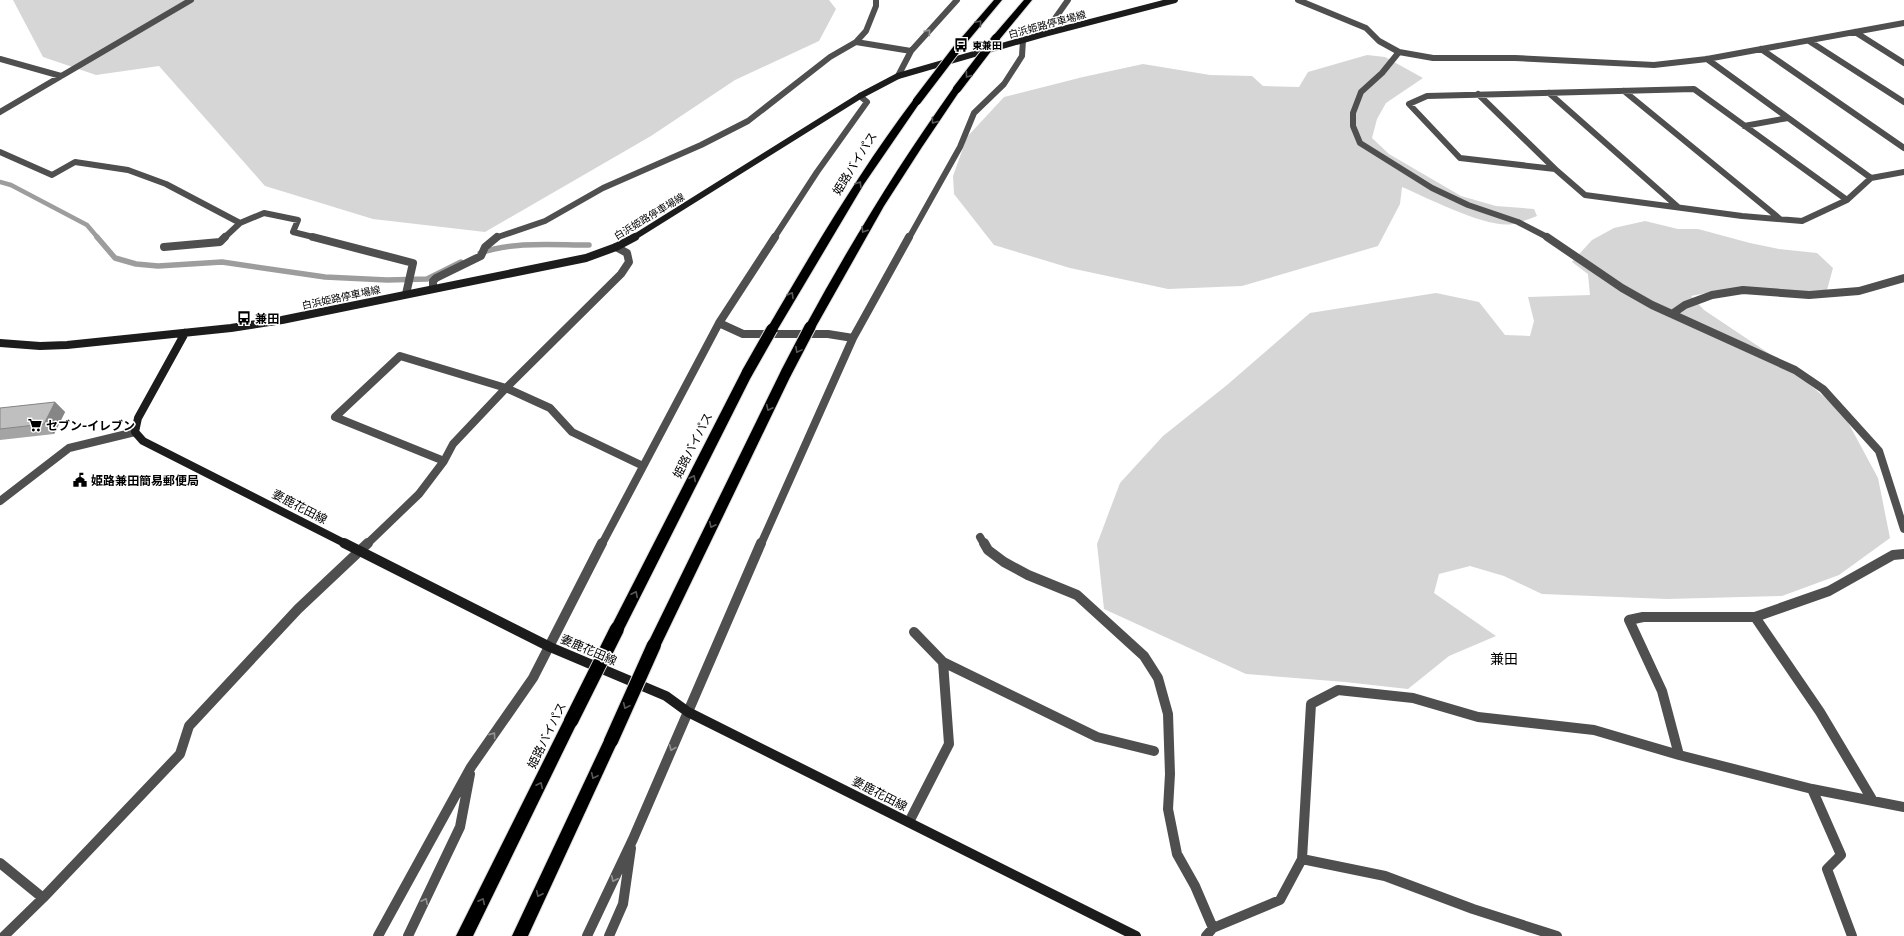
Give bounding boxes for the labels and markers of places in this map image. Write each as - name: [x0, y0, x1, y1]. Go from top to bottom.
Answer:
- bus stop icon: 東兼田: [953, 37, 969, 53]
- place label: 東兼田: [972, 39, 1002, 51]
- bus stop icon: 兼田: [236, 310, 252, 326]
- place label: 兼田: [255, 311, 279, 325]
- supermarket icon: セブン-イレブン: [27, 417, 43, 433]
- place label: セブン-イレブン: [46, 418, 135, 432]
- public building icon: 姫路兼田簡易郵便局: [72, 472, 88, 488]
- place label: 姫路兼田簡易郵便局: [91, 473, 199, 487]

